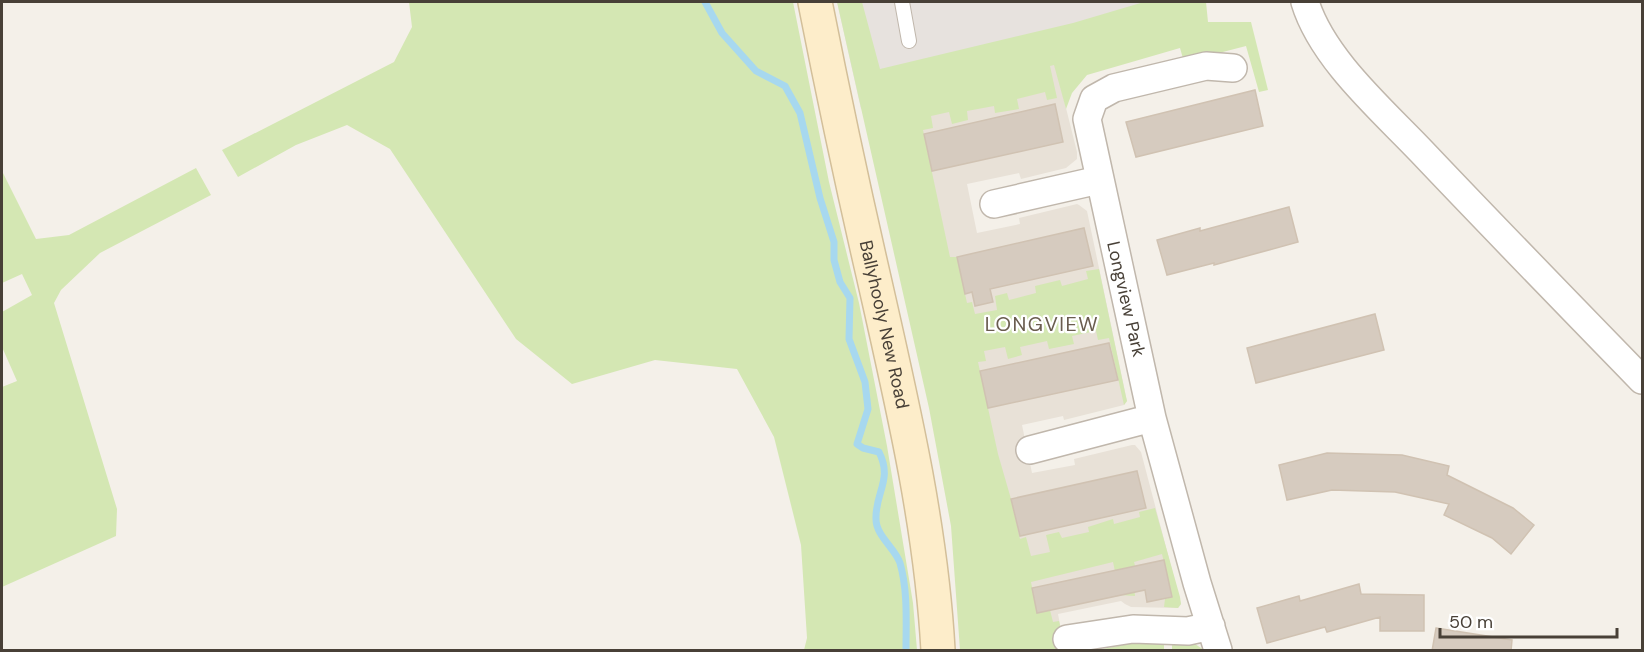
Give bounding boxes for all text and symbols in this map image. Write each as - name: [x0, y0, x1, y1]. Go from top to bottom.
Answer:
- street label: Ballyhooly New Road: [854, 238, 915, 411]
- street label: Longview Park: [1101, 239, 1151, 359]
- district label: LONGVIEW: [985, 311, 1099, 337]
- scale bar: [1440, 601, 1617, 639]
- text: 50 m: [1449, 610, 1493, 634]

